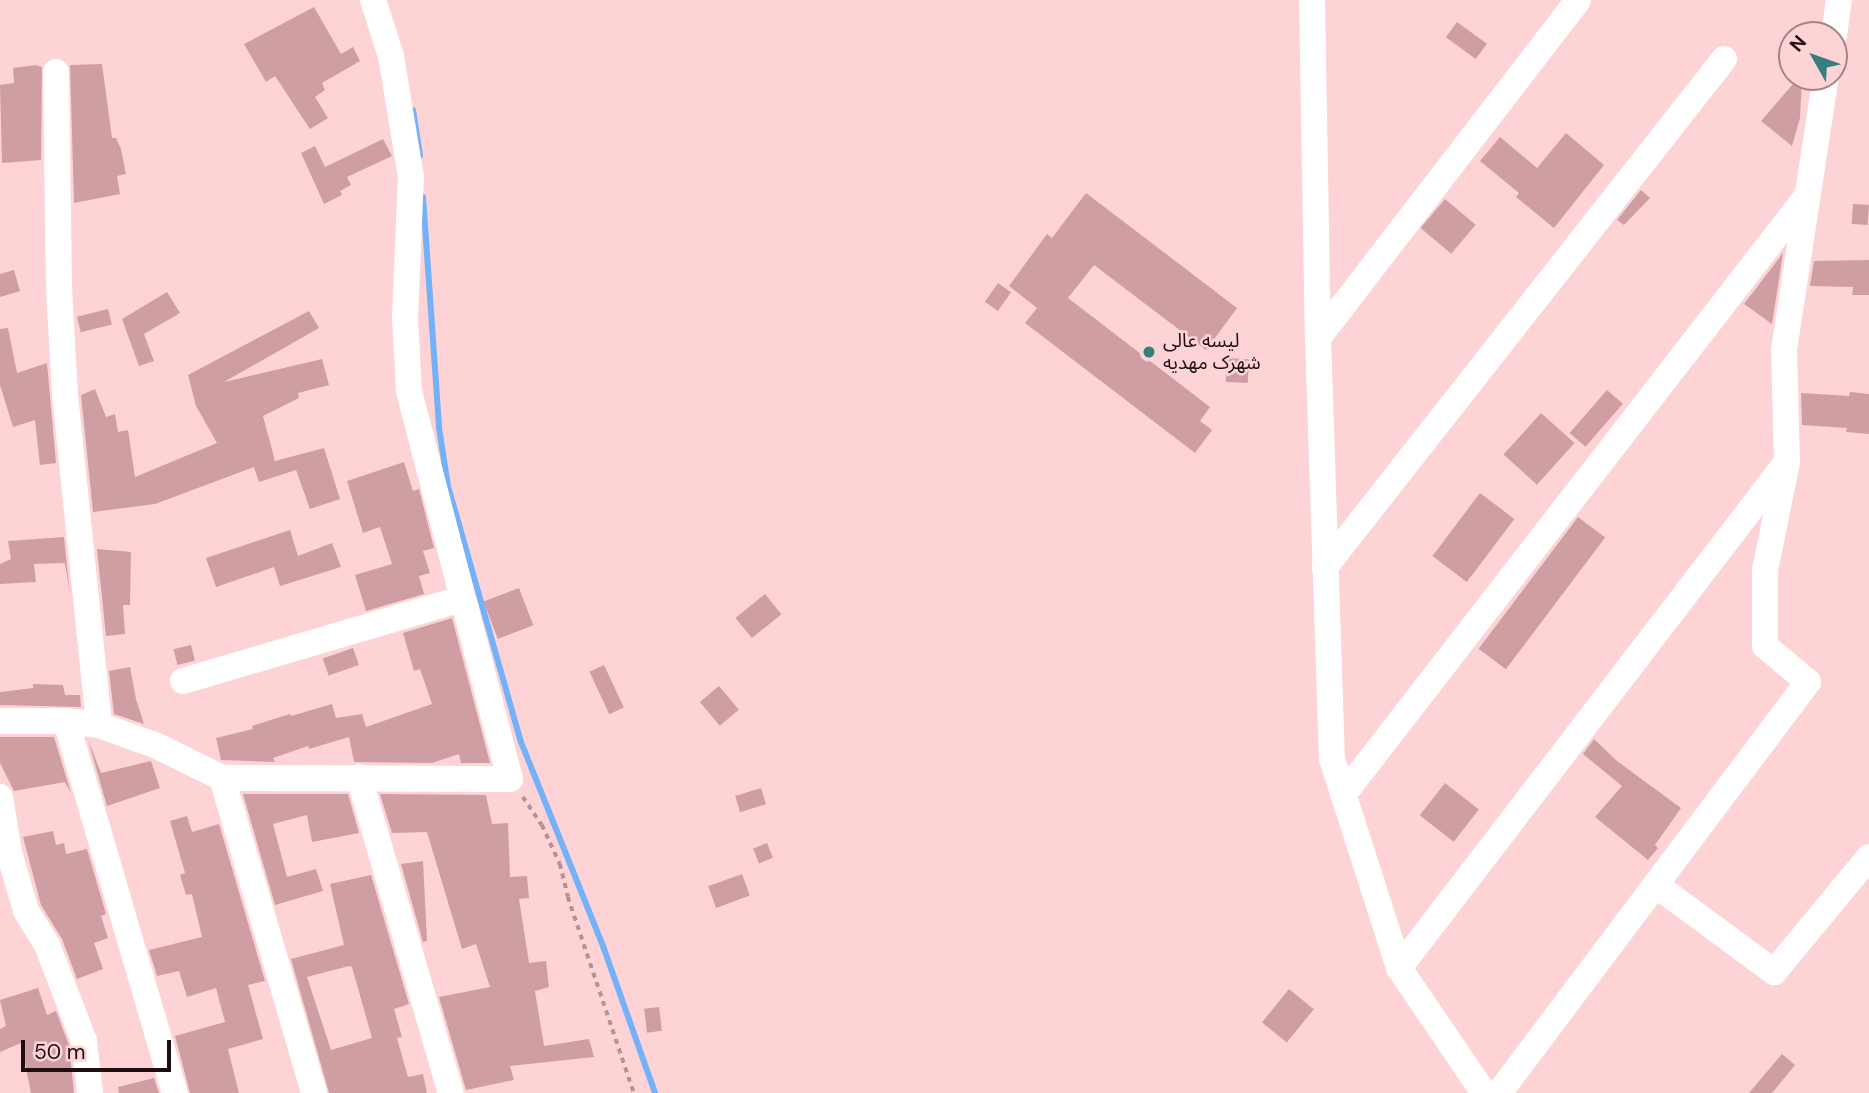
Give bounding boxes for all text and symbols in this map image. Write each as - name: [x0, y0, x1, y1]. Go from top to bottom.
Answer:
- north arrow: [1778, 21, 1848, 91]
- text: N: [1784, 30, 1812, 57]
- place label: لیسه عالی شهرک مهدیه: [1163, 330, 1261, 374]
- marker: لیسه عالی شهرک مهدیه: [1141, 344, 1157, 360]
- scale bar: [24, 1026, 175, 1070]
- text: 50 m: [34, 1038, 85, 1066]

